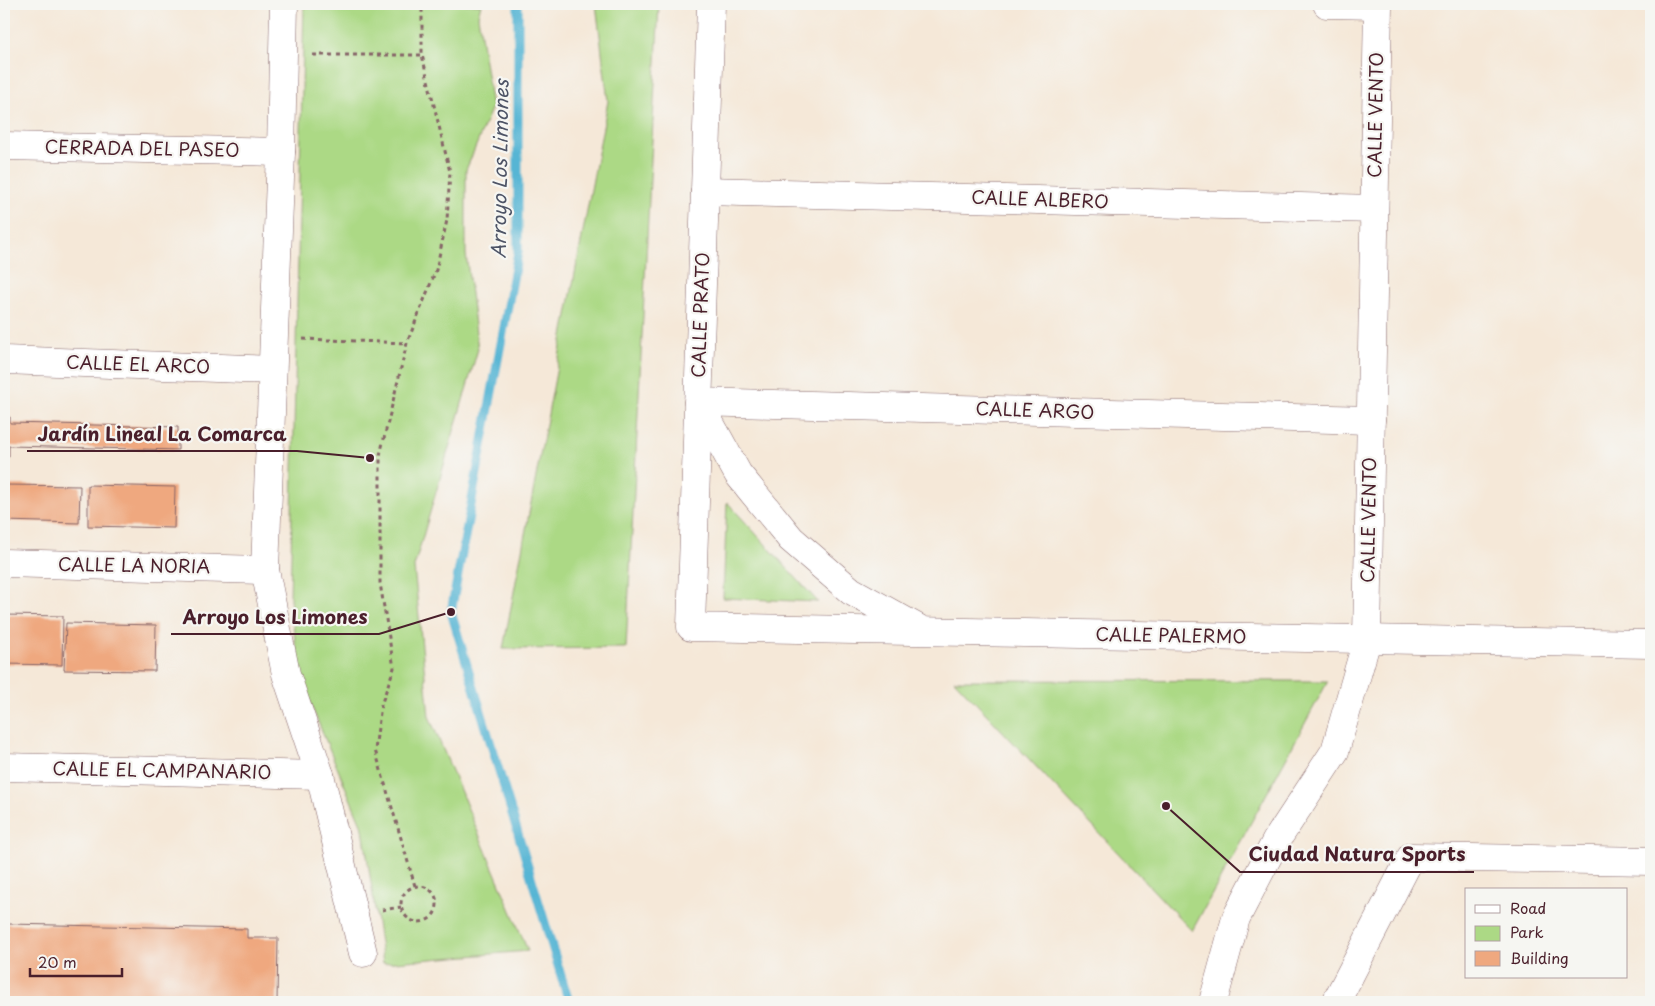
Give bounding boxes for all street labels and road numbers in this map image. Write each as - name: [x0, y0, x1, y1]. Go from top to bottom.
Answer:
- street label: CALLE VENTO: [1360, 52, 1389, 178]
- street label: CERRADA DEL PASEO: [44, 132, 240, 163]
- street label: CALLE ALBERO: [971, 183, 1109, 214]
- street label: CALLE PRATO: [684, 252, 715, 378]
- street label: CALLE EL ARCO: [66, 347, 211, 380]
- street label: CALLE ARGO: [975, 394, 1095, 425]
- street label: CALLE VENTO: [1353, 457, 1382, 583]
- street label: CALLE LA NORIA: [58, 550, 211, 579]
- street label: CALLE PALERMO: [1095, 620, 1247, 649]
- street label: CALLE EL CAMPANARIO: [52, 754, 272, 785]

